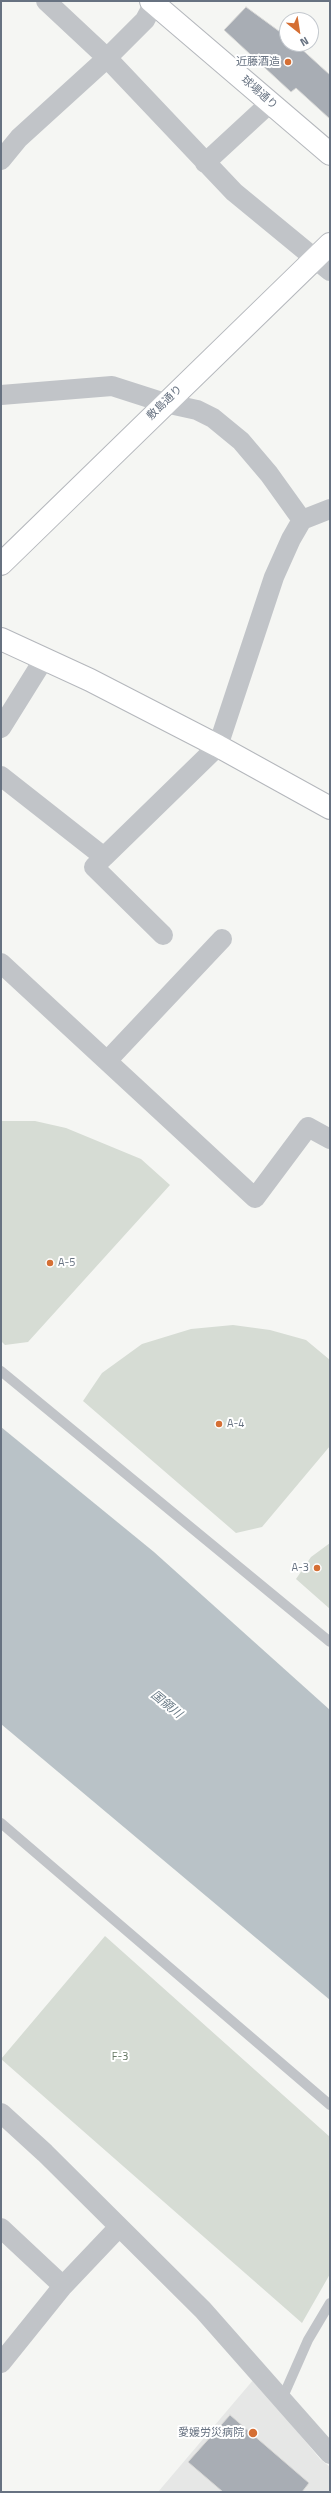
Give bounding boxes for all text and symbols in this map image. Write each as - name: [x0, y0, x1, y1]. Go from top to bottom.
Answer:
- north arrow: [279, 12, 319, 52]
- text: N: [297, 33, 312, 50]
- place label: 近藤酒造: [236, 55, 280, 69]
- marker: 近藤酒造: [283, 57, 293, 67]
- street label: 球場通り: [238, 74, 280, 112]
- street label: 敷島通り: [145, 383, 185, 423]
- place label: A-5: [58, 1256, 75, 1270]
- marker: A-5: [45, 1258, 55, 1268]
- place label: A-4: [227, 1417, 244, 1431]
- marker: A-4: [214, 1419, 224, 1429]
- place label: A-3: [292, 1561, 309, 1575]
- marker: A-3: [312, 1563, 322, 1573]
- water label: 国領川: [147, 1688, 185, 1722]
- park label: F-3: [112, 2050, 128, 2064]
- place label: 愛媛労災病院: [178, 2426, 244, 2440]
- marker: 愛媛労災病院: [247, 2427, 259, 2439]

